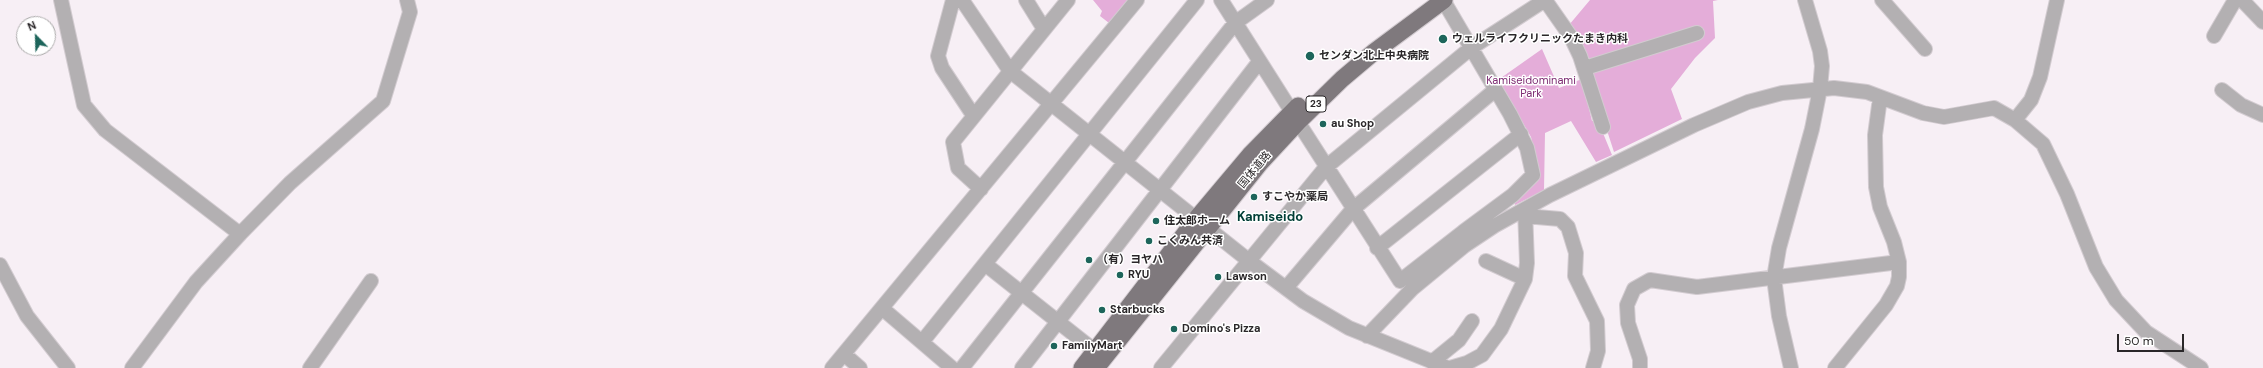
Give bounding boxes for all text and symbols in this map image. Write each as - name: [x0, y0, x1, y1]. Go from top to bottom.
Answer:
- north arrow: [16, 16, 56, 56]
- text: N: [25, 18, 38, 34]
- place label: ウェルライフクリニックたまき内科: [1452, 32, 1628, 46]
- marker: ウェルライフクリニックたまき内科: [1437, 33, 1449, 45]
- place label: センダン北上中央病院: [1319, 49, 1429, 63]
- marker: センダン北上中央病院: [1304, 50, 1316, 62]
- park label: Kamiseidominami Park: [1486, 74, 1576, 100]
- road number: 23: [1306, 96, 1326, 112]
- place label: au Shop: [1331, 117, 1374, 131]
- marker: au Shop: [1318, 119, 1328, 129]
- street label: 国体道路: [1236, 149, 1274, 191]
- place label: すこやか薬局: [1262, 190, 1328, 204]
- marker: すこやか薬局: [1249, 192, 1259, 202]
- district label: Kamiseido: [1237, 210, 1303, 226]
- place label: 住太郎ホーム: [1164, 214, 1230, 228]
- marker: 住太郎ホーム: [1151, 216, 1161, 226]
- place label: こくみん共済: [1157, 234, 1223, 248]
- marker: こくみん共済: [1144, 236, 1154, 246]
- place label: （有）ヨヤハ: [1097, 253, 1163, 267]
- marker: （有）ヨヤハ: [1084, 255, 1094, 265]
- place label: RYU: [1128, 268, 1149, 282]
- marker: RYU: [1115, 270, 1125, 280]
- place label: Lawson: [1226, 270, 1267, 284]
- marker: Lawson: [1213, 272, 1223, 282]
- place label: Starbucks: [1110, 303, 1165, 317]
- marker: Starbucks: [1097, 305, 1107, 315]
- place label: Domino's Pizza: [1182, 322, 1260, 336]
- marker: Domino's Pizza: [1169, 324, 1179, 334]
- scale bar: [2119, 326, 2186, 352]
- text: 50 m: [2124, 333, 2153, 349]
- place label: FamilyMart: [1062, 339, 1122, 353]
- marker: FamilyMart: [1049, 341, 1059, 351]

